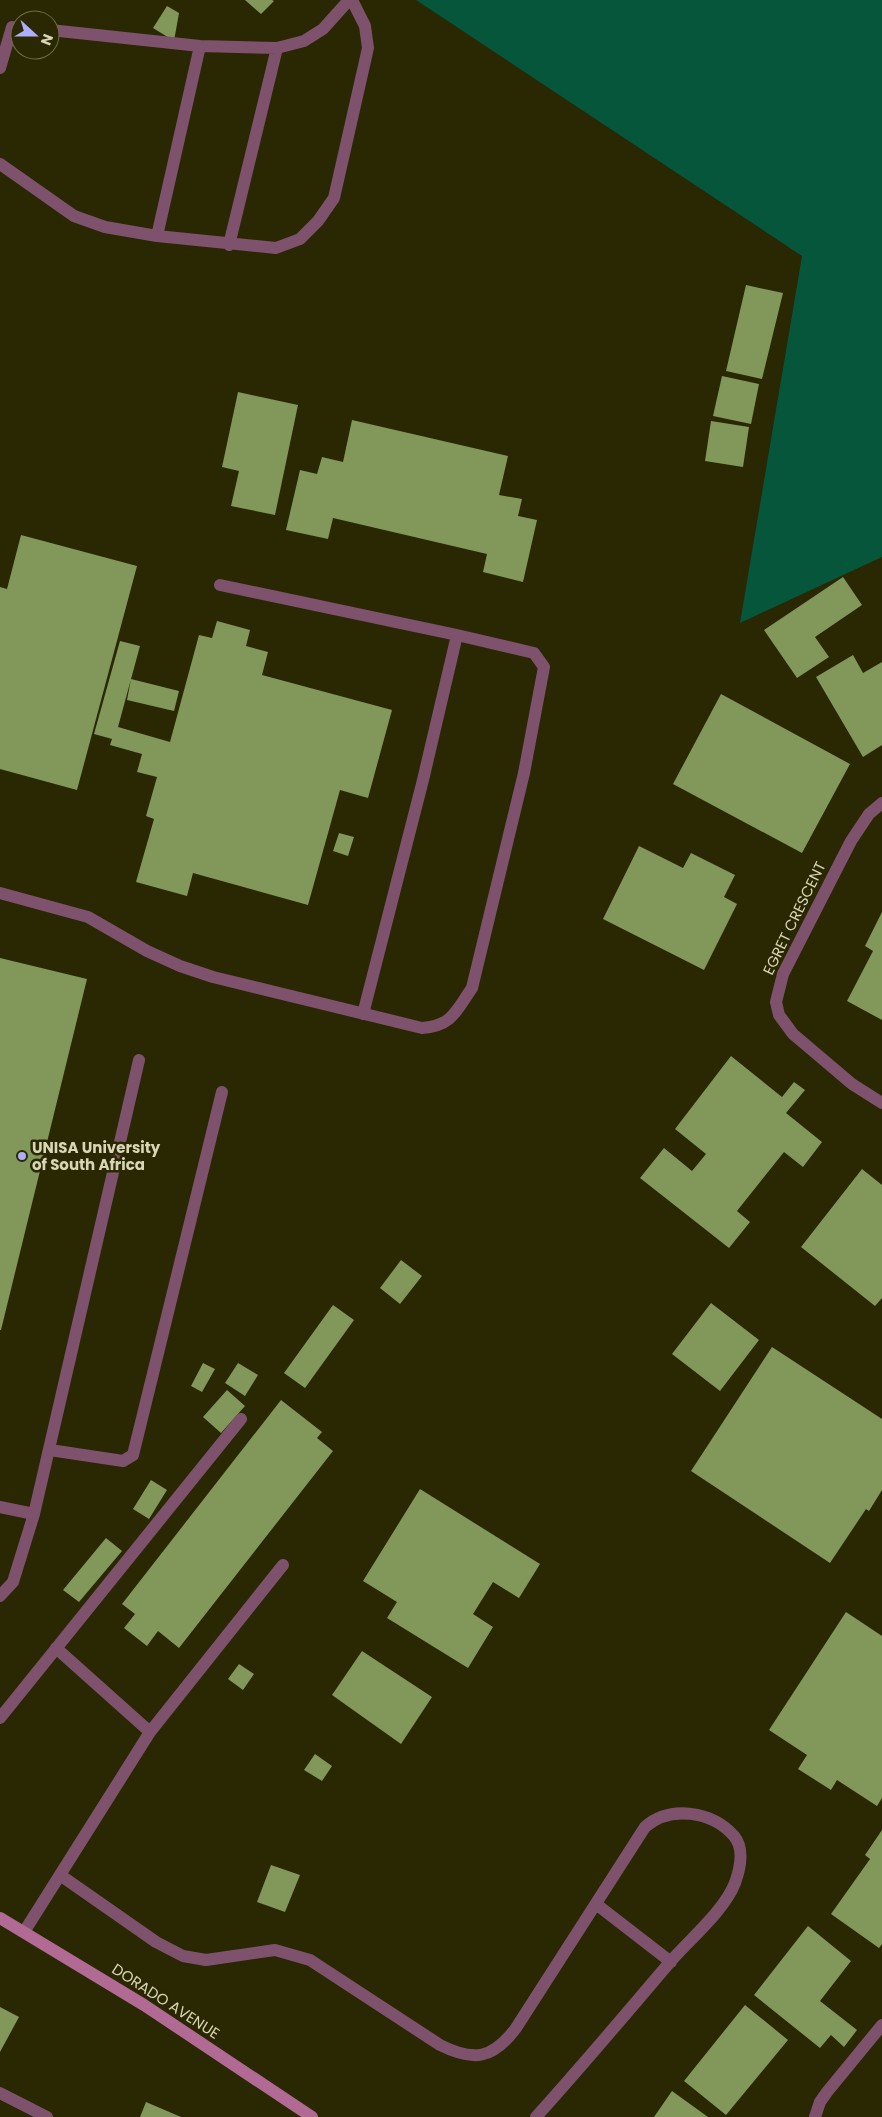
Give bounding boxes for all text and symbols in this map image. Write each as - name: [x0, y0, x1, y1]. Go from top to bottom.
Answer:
- north arrow: [10, 10, 60, 60]
- text: N: [36, 31, 58, 48]
- street label: EGRET CRESCENT: [758, 858, 830, 978]
- place label: UNISA University of South Africa: [32, 1137, 161, 1175]
- marker: UNISA University of South Africa: [16, 1150, 28, 1162]
- street label: DORADO AVENUE: [108, 1958, 224, 2044]

